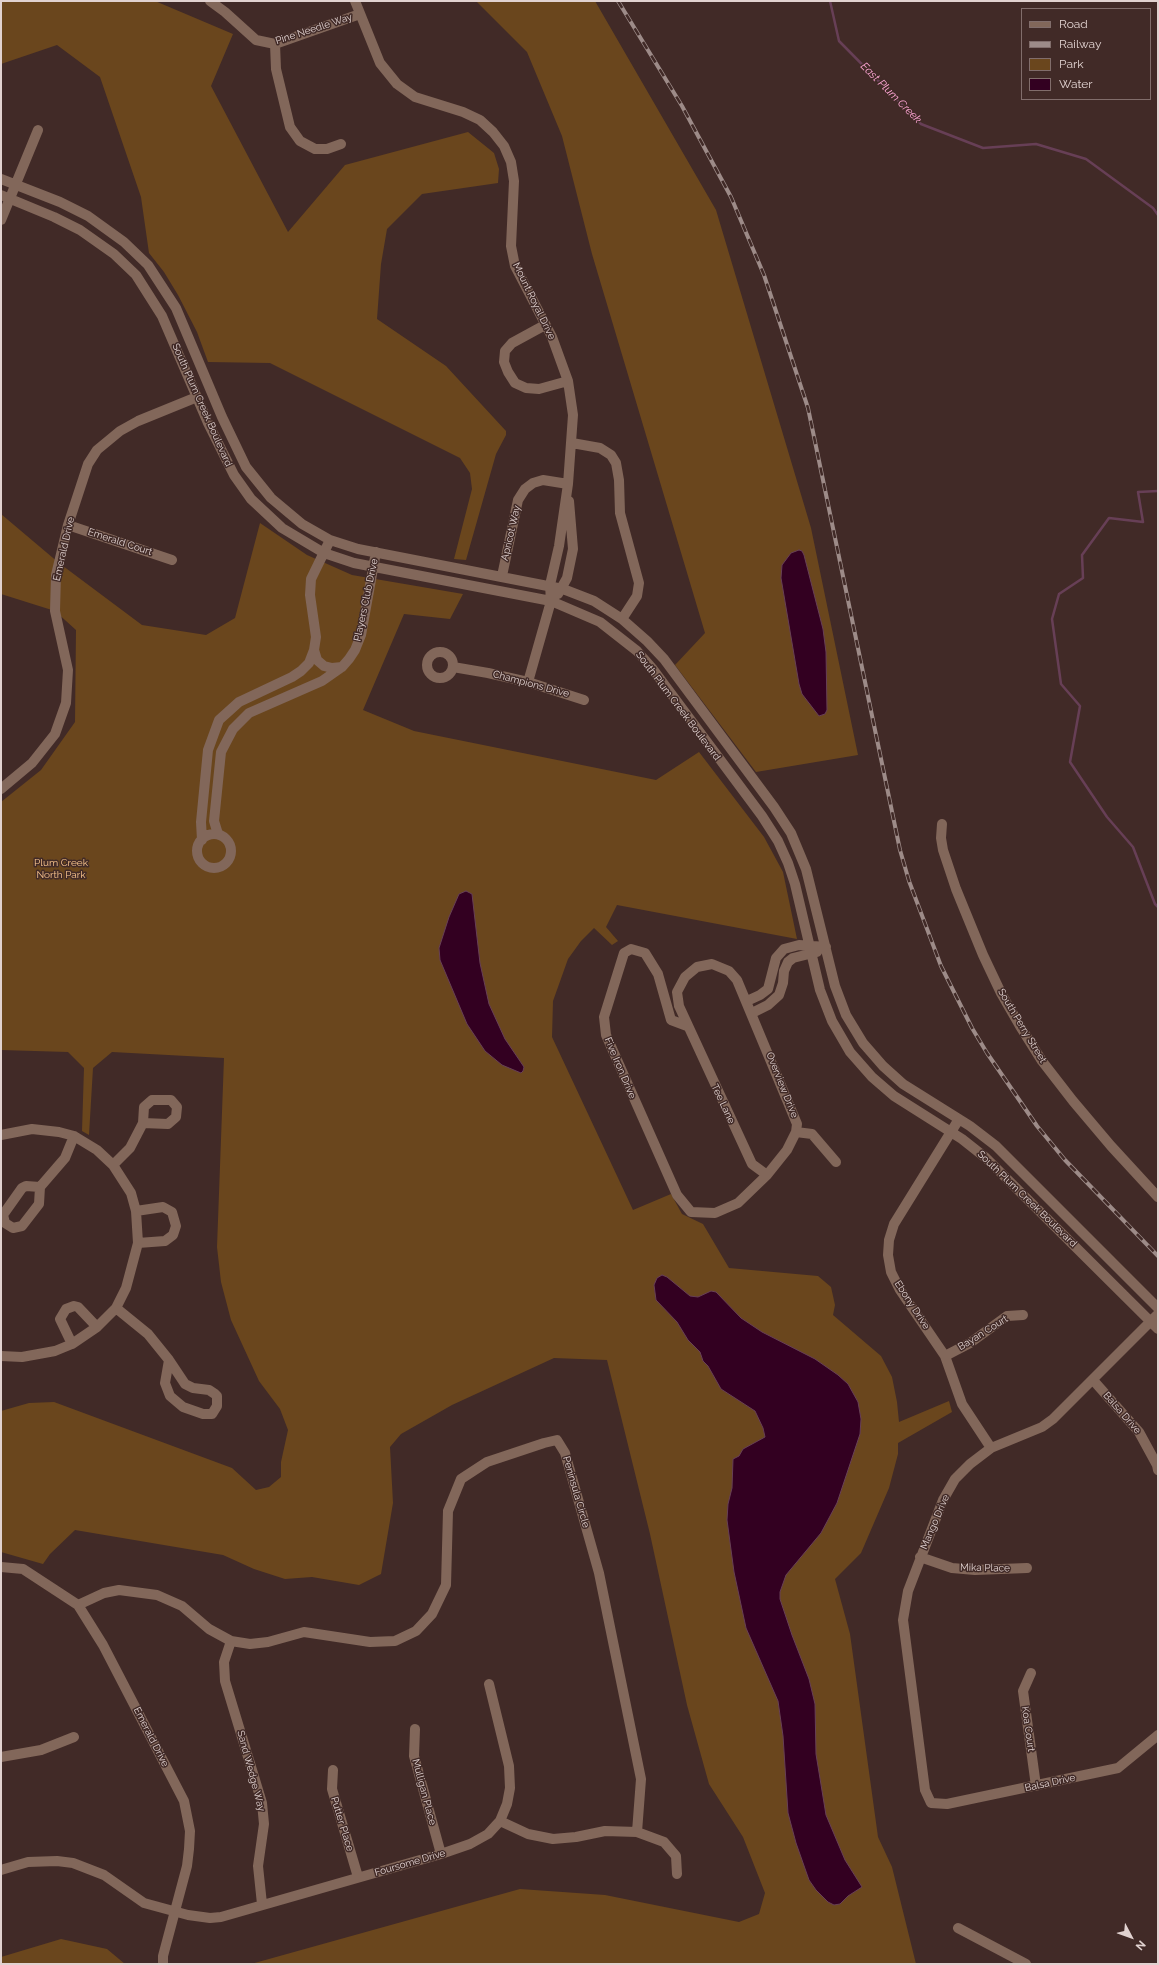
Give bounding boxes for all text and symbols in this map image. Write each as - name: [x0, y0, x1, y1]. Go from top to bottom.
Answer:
- legend: [1021, 8, 1151, 100]
- street label: Pine Needle Way: [274, 11, 354, 47]
- text: Road: [1059, 17, 1088, 31]
- text: Railway: [1059, 37, 1101, 51]
- text: Park: [1059, 57, 1084, 71]
- water label: East Plum Creek: [858, 60, 924, 126]
- text: Water: [1059, 77, 1093, 91]
- street label: Mount Royal Drive: [510, 261, 558, 341]
- street label: South Plum Creek Boulevard: [169, 342, 235, 468]
- street label: Apricot Way: [499, 504, 523, 562]
- street label: Emerald Drive: [51, 516, 77, 582]
- street label: Emerald Court: [86, 526, 154, 558]
- street label: Players Club Drive: [351, 558, 381, 642]
- street label: South Plum Creek Boulevard: [633, 649, 723, 763]
- street label: Champions Drive: [491, 668, 571, 700]
- park label: Plum Creek North Park: [34, 857, 88, 880]
- street label: South Perry Street: [995, 987, 1049, 1065]
- street label: Five Iron Drive: [602, 1035, 638, 1101]
- street label: Overview Drive: [763, 1050, 801, 1120]
- street label: Tee Lane: [709, 1082, 737, 1126]
- street label: South Plum Creek Boulevard: [975, 1148, 1079, 1250]
- street label: Ebony Drive: [892, 1278, 932, 1332]
- street label: Bayan Court: [956, 1313, 1010, 1353]
- street label: Balsa Drive: [1101, 1390, 1143, 1436]
- street label: Peninsula Circle: [560, 1455, 592, 1529]
- street label: Mango Drive: [918, 1493, 952, 1551]
- street label: Mika Place: [960, 1562, 1010, 1574]
- street label: Emerald Drive: [131, 1705, 171, 1769]
- street label: Koa Court: [1019, 1706, 1037, 1752]
- street label: Sand Wedge Way: [234, 1729, 268, 1813]
- street label: Mulligan Place: [409, 1758, 439, 1826]
- street label: Balsa Drive: [1024, 1772, 1076, 1794]
- street label: Putter Place: [328, 1795, 356, 1853]
- street label: Foursome Drive: [373, 1847, 447, 1879]
- north arrow: [1111, 1917, 1151, 1957]
- text: N: [1133, 1938, 1148, 1953]

